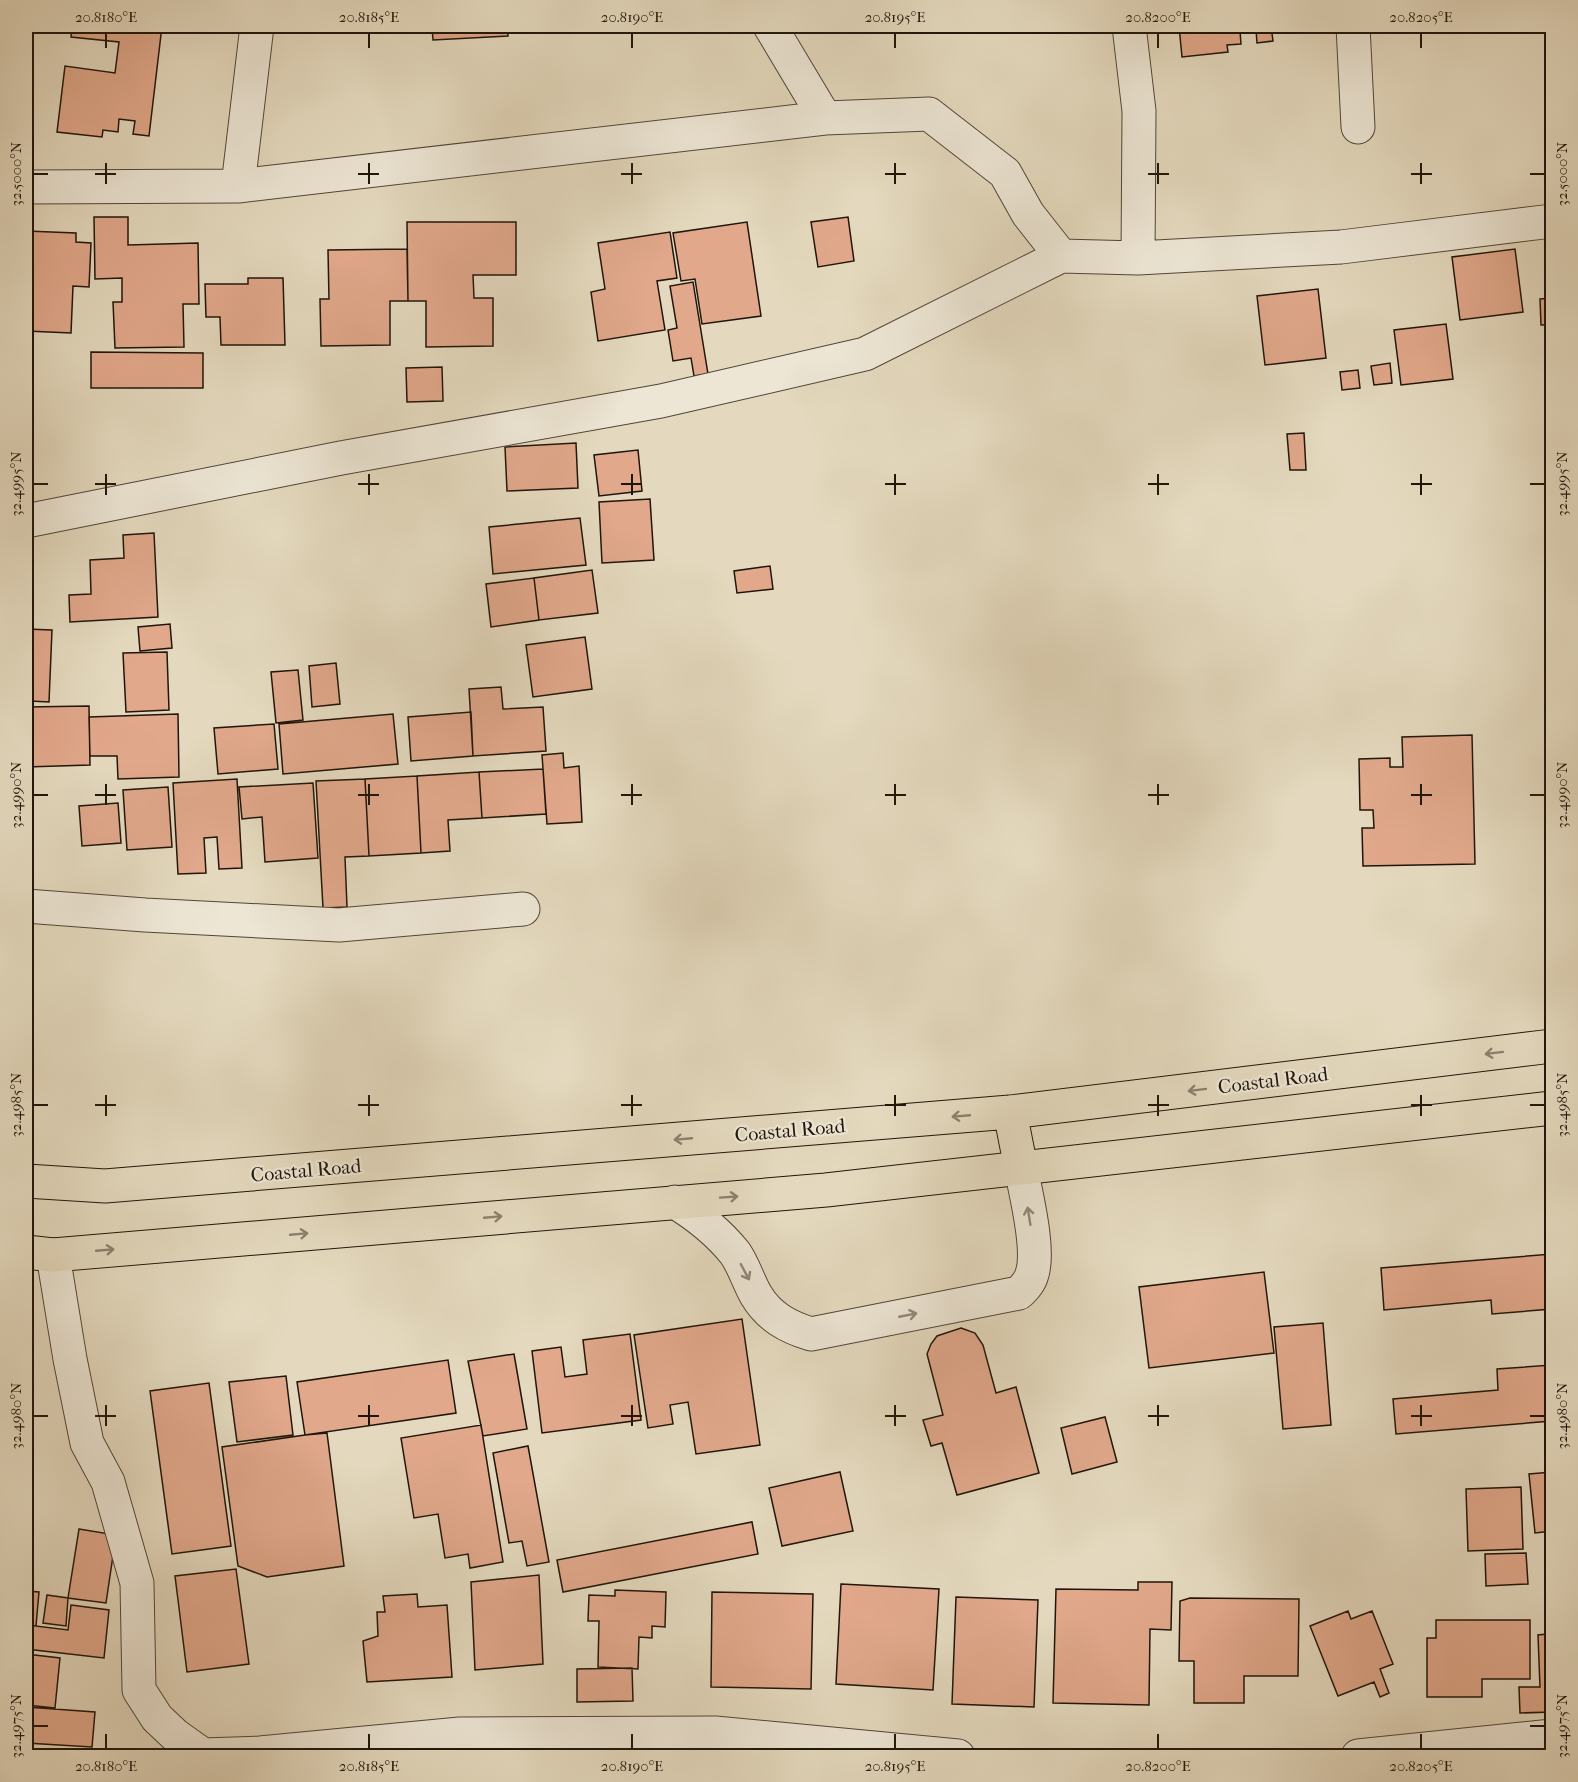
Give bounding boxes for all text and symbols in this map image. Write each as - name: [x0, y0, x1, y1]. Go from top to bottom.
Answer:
- text: 20.8180°E: [75, 8, 137, 26]
- text: 20.8185°E: [339, 8, 399, 26]
- text: 20.8190°E: [601, 8, 663, 26]
- text: 20.8195°E: [865, 8, 925, 26]
- text: 20.8200°E: [1125, 8, 1191, 26]
- text: 20.8205°E: [1389, 8, 1453, 26]
- text: 32.5000°N: [7, 141, 25, 206]
- text: 32.5000°N: [1553, 141, 1571, 206]
- text: 32.4995°N: [7, 451, 25, 517]
- text: 32.4995°N: [1553, 451, 1571, 517]
- text: 32.4990°N: [7, 761, 25, 828]
- text: 32.4990°N: [1553, 761, 1571, 828]
- one-way arrow: [1485, 1048, 1505, 1059]
- street label: Coastal Road: [1217, 1062, 1331, 1099]
- text: 32.4985°N: [7, 1072, 25, 1137]
- text: 32.4985°N: [1553, 1072, 1571, 1137]
- one-way arrow: [1187, 1084, 1207, 1095]
- one-way arrow: [952, 1111, 972, 1122]
- street label: Coastal Road: [734, 1114, 847, 1147]
- one-way arrow: [674, 1134, 694, 1145]
- street label: Coastal Road: [250, 1154, 363, 1187]
- one-way arrow: [719, 1192, 739, 1203]
- one-way arrow: [1023, 1207, 1034, 1227]
- one-way arrow: [483, 1211, 503, 1222]
- one-way arrow: [289, 1228, 308, 1239]
- one-way arrow: [94, 1244, 114, 1255]
- one-way arrow: [740, 1262, 751, 1280]
- one-way arrow: [898, 1309, 918, 1320]
- text: 32.4980°N: [7, 1382, 25, 1449]
- text: 32.4980°N: [1553, 1382, 1571, 1449]
- text: 32.4975°N: [7, 1693, 25, 1758]
- text: 32.4975°N: [1553, 1693, 1571, 1758]
- text: 20.8180°E: [75, 1757, 137, 1775]
- text: 20.8185°E: [339, 1757, 399, 1775]
- text: 20.8190°E: [601, 1757, 663, 1775]
- text: 20.8195°E: [865, 1757, 925, 1775]
- text: 20.8200°E: [1125, 1757, 1191, 1775]
- text: 20.8205°E: [1389, 1757, 1453, 1775]

